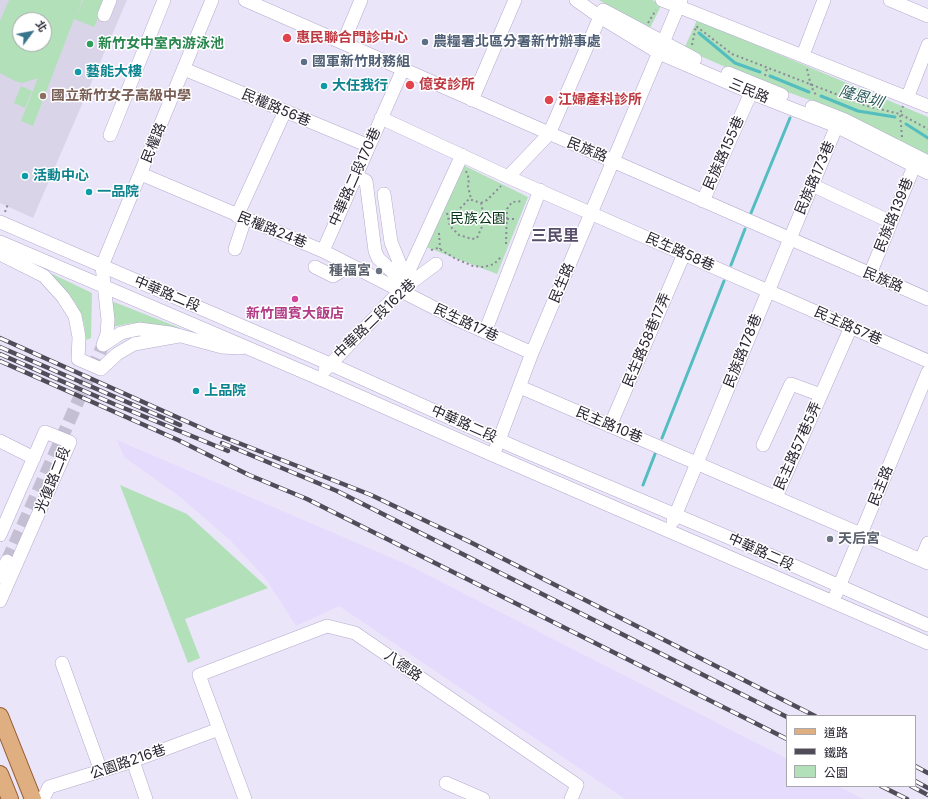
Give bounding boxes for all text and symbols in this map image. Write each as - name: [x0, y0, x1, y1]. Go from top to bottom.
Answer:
- north arrow: [12, 12, 52, 52]
- text: 北: [32, 18, 50, 35]
- place label: 惠民聯合門診中心: [296, 30, 408, 46]
- marker: 惠民聯合門診中心: [281, 32, 293, 44]
- place label: 農糧署北區分署新竹辦事處: [433, 34, 601, 50]
- place label: 新竹女中室內游泳池: [98, 36, 224, 52]
- marker: 農糧署北區分署新竹辦事處: [420, 37, 430, 47]
- marker: 新竹女中室內游泳池: [85, 39, 95, 49]
- place label: 國軍新竹財務組: [312, 54, 410, 70]
- marker: 國軍新竹財務組: [299, 57, 309, 67]
- place label: 藝能大樓: [86, 64, 142, 80]
- marker: 藝能大樓: [73, 67, 83, 77]
- street label: 三民路: [726, 75, 772, 107]
- place label: 億安診所: [419, 77, 475, 93]
- place label: 大任我行: [332, 78, 388, 94]
- marker: 億安診所: [404, 79, 416, 91]
- marker: 大任我行: [319, 81, 329, 91]
- water label: 隆恩圳: [837, 82, 885, 112]
- street label: 民權路56巷: [239, 86, 313, 130]
- place label: 國立新竹女子高級中學: [51, 88, 191, 104]
- marker: 國立新竹女子高級中學: [38, 91, 48, 101]
- place label: 江婦產科診所: [558, 92, 642, 108]
- marker: 江婦產科診所: [543, 94, 555, 106]
- street label: 民族路155巷: [700, 114, 748, 192]
- street label: 民權路: [138, 120, 170, 166]
- street label: 中華路二段170巷: [326, 125, 384, 229]
- street label: 民族路: [564, 134, 610, 166]
- street label: 民族路173巷: [792, 139, 838, 217]
- place label: 活動中心: [33, 168, 89, 184]
- marker: 活動中心: [20, 171, 30, 181]
- street label: 民族路139巷: [871, 175, 917, 255]
- place label: 一品院: [97, 184, 139, 200]
- marker: 一品院: [84, 187, 94, 197]
- street label: 民權路24巷: [235, 208, 309, 252]
- park label: 民族公園: [450, 211, 506, 227]
- district label: 三民里: [531, 226, 579, 246]
- street label: 民生路58巷: [643, 229, 717, 275]
- street label: 民生路: [546, 260, 578, 306]
- place label: 種福宮: [329, 263, 371, 279]
- street label: 民族路: [860, 264, 906, 296]
- marker: 種福宮: [374, 266, 384, 276]
- street label: 中華路二段: [132, 273, 202, 315]
- street label: 中華路二段162巷: [331, 276, 419, 362]
- street label: 民生路58巷17弄: [620, 290, 674, 390]
- marker: 新竹國賓大飯店: [290, 294, 300, 304]
- street label: 民生路17巷: [431, 301, 501, 345]
- street label: 民主路57巷: [811, 304, 885, 348]
- place label: 新竹國賓大飯店: [246, 306, 344, 322]
- street label: 民族路178巷: [721, 312, 765, 390]
- place label: 上品院: [204, 383, 246, 399]
- marker: 上品院: [191, 386, 201, 396]
- street label: 民主路57巷5弄: [771, 399, 825, 493]
- street label: 中華路二段: [429, 402, 499, 446]
- street label: 民主路10巷: [573, 403, 645, 447]
- street label: 光復路二段: [32, 444, 74, 516]
- street label: 民主路: [865, 463, 897, 509]
- street label: 中華路二段: [726, 530, 796, 574]
- place label: 天后宮: [838, 531, 880, 547]
- marker: 天后宮: [825, 534, 835, 544]
- street label: 八德路: [381, 647, 425, 685]
- legend: [786, 715, 916, 787]
- text: 道路: [824, 725, 848, 740]
- street label: 公園路216巷: [88, 741, 168, 783]
- text: 鐵路: [824, 745, 848, 760]
- text: 公園: [824, 765, 848, 780]

